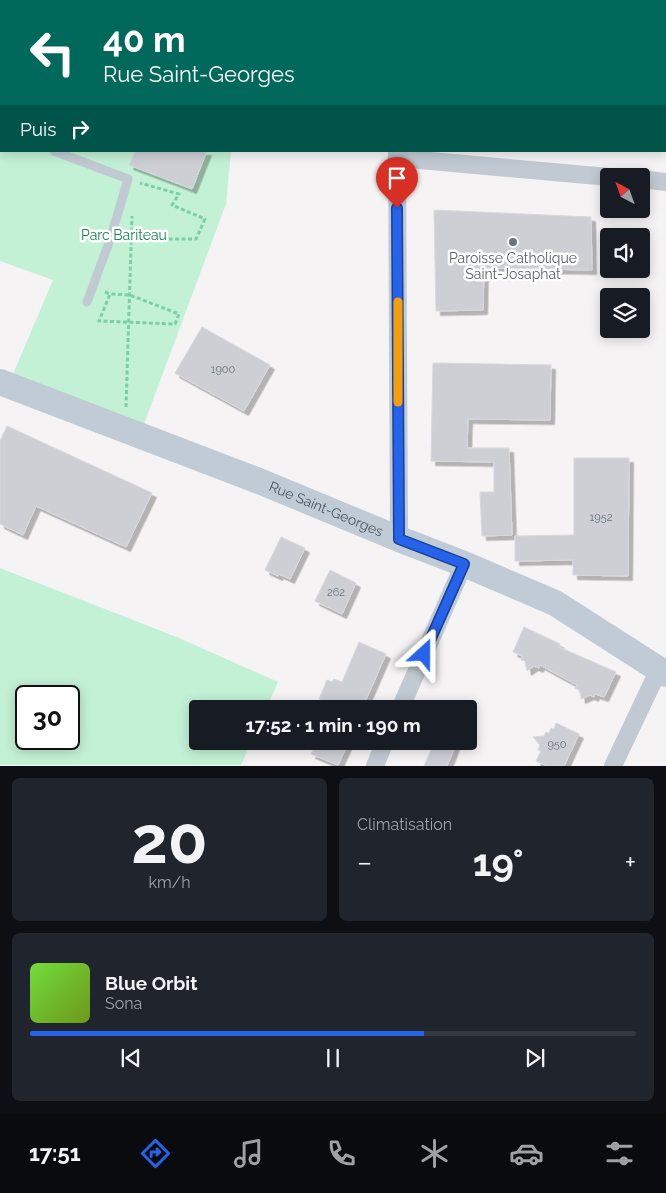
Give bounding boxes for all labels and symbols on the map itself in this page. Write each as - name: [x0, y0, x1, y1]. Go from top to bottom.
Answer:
- pin: [376, 157, 418, 208]
- north arrow: [600, 168, 650, 218]
- park label: Parc Bariteau: [81, 227, 167, 243]
- marker: Paroisse Catholique Saint-Josaphat: [507, 236, 519, 248]
- place label: Paroisse Catholique Saint-Josaphat: [449, 250, 577, 282]
- house number: 1900: [211, 363, 236, 376]
- street label: Rue Saint-Georges: [267, 478, 386, 540]
- house number: 1952: [590, 511, 613, 524]
- house number: 262: [327, 586, 345, 599]
- position arrow: [397, 627, 449, 679]
- speed limit sign: 30: [15, 685, 80, 750]
- house number: 950: [547, 738, 567, 751]

